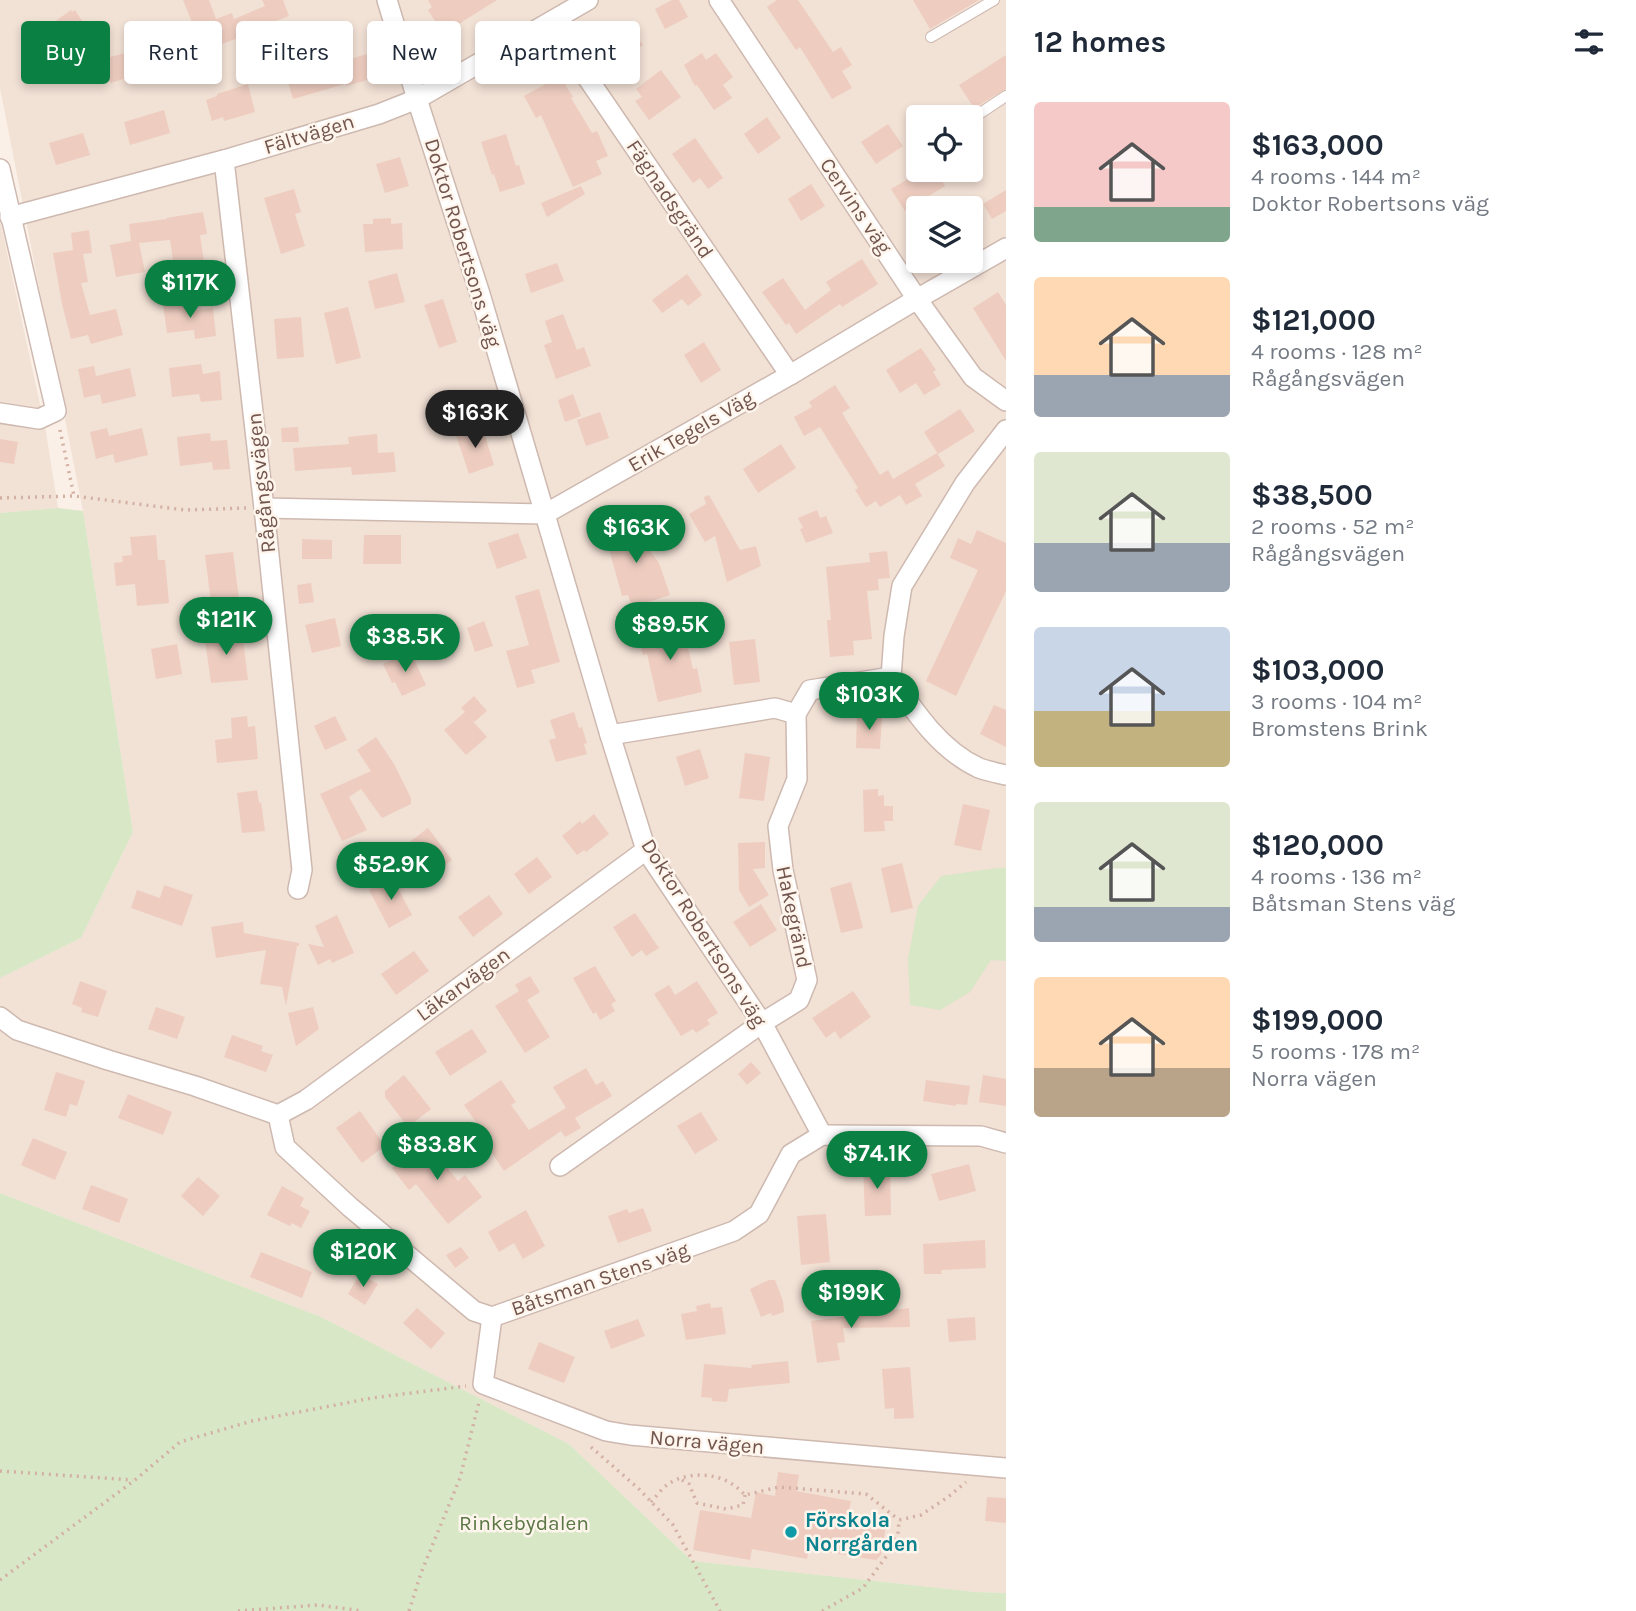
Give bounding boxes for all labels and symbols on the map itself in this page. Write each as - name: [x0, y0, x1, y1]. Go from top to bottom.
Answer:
- street label: Fältvägen: [261, 109, 357, 159]
- street label: Fägnadsgränd: [622, 135, 718, 263]
- street label: Doktor Robertsons väg: [420, 136, 506, 351]
- street label: Cervins väg: [815, 153, 897, 259]
- pin: $117K: [141, 260, 239, 320]
- street label: Erik Tegels Väg: [624, 385, 758, 477]
- pin: $163K: [426, 391, 524, 450]
- street label: Rågångsvägen: [242, 412, 280, 554]
- pin: $163K: [587, 505, 685, 565]
- pin: $121K: [177, 598, 275, 657]
- pin: $89.5K: [613, 602, 727, 662]
- pin: $38.5K: [348, 614, 462, 674]
- pin: $103K: [820, 672, 918, 732]
- street label: Doktor Robertsons väg: [636, 834, 772, 1032]
- pin: $52.9K: [334, 842, 448, 902]
- street label: Hakegränd: [771, 863, 817, 971]
- street label: Läkarvägen: [412, 942, 514, 1026]
- pin: $83.8K: [380, 1122, 494, 1182]
- pin: $74.1K: [820, 1132, 934, 1191]
- pin: $120K: [314, 1230, 412, 1289]
- street label: Båtsman Stens väg: [508, 1237, 692, 1321]
- pin: $199K: [802, 1270, 900, 1330]
- street label: Norra vägen: [649, 1425, 765, 1459]
- place label: Förskola Norrgården: [805, 1508, 918, 1556]
- park label: Rinkebydalen: [459, 1511, 589, 1535]
- marker: Förskola Norrgården: [783, 1524, 799, 1540]

